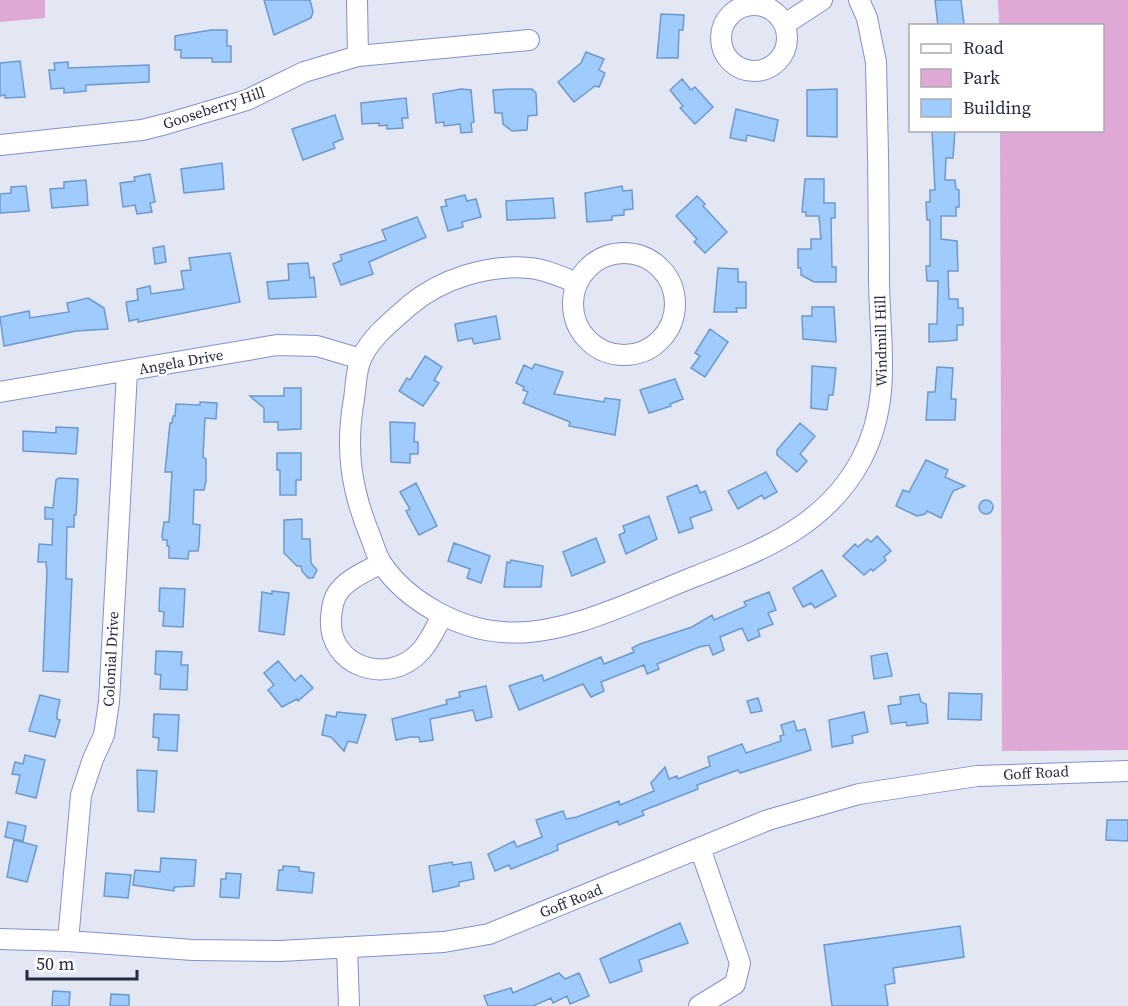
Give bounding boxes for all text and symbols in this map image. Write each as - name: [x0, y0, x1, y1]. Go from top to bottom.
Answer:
- legend: [909, 24, 1104, 132]
- text: Road: [963, 35, 1004, 60]
- text: Park: [963, 65, 1000, 90]
- street label: Gooseberry Hill: [160, 81, 268, 134]
- text: Building: [963, 95, 1031, 120]
- street label: Windmill Hill: [869, 294, 892, 387]
- street label: Angela Drive: [137, 344, 225, 379]
- street label: Colonial Drive: [98, 610, 124, 707]
- street label: Goff Road: [1003, 760, 1070, 785]
- street label: Goff Road: [536, 878, 606, 923]
- scale bar: [27, 943, 136, 981]
- text: 50 m: [36, 951, 74, 976]

